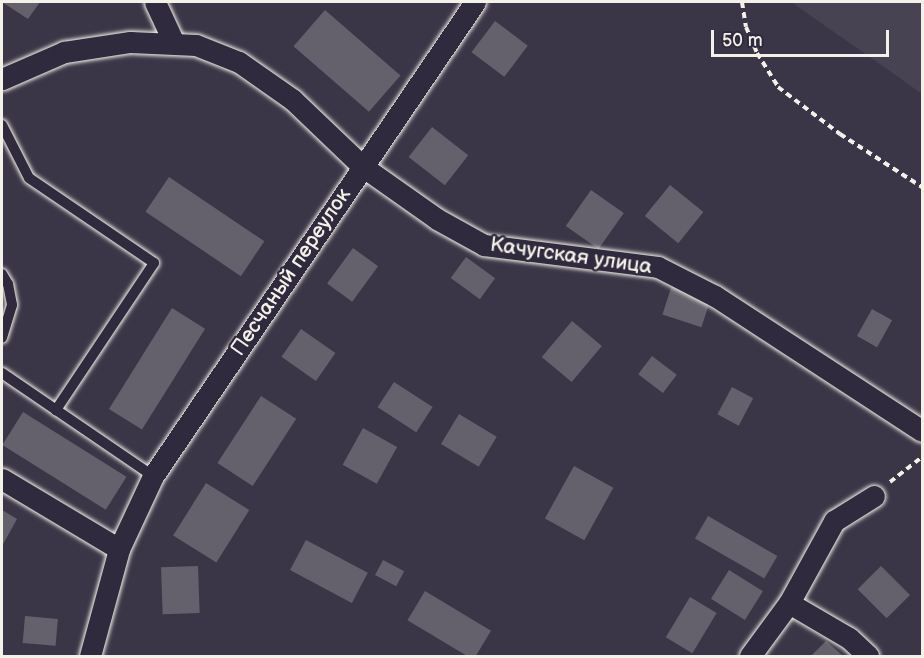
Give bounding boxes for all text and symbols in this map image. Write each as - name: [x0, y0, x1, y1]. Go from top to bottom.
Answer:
- scale bar: [714, 18, 892, 56]
- text: 50 m: [722, 30, 763, 51]
- street label: Песчаный переулок: [226, 183, 356, 361]
- street label: Качугская улица: [488, 232, 654, 280]

